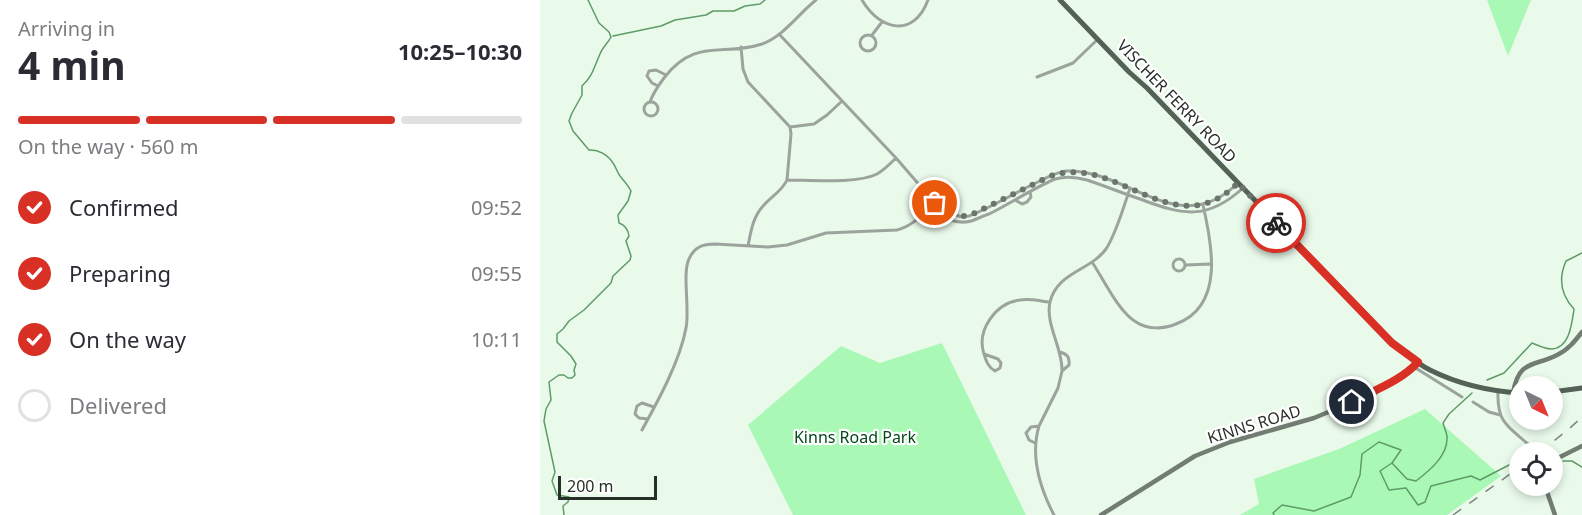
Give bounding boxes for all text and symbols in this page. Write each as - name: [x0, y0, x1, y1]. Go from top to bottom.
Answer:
- text: Arriving in: [18, 15, 115, 42]
- street label: VISCHER FERRY ROAD: [1112, 35, 1242, 167]
- text: 10:25–10:30: [398, 36, 522, 66]
- text: 4 min: [18, 38, 125, 91]
- text: On the way · 560 m: [18, 133, 198, 160]
- pin: [909, 177, 960, 228]
- icon: bag: [918, 186, 951, 219]
- icon: check: [18, 191, 51, 224]
- text: Confirmed: [69, 192, 179, 222]
- courier: [1246, 193, 1306, 253]
- text: 09:52: [471, 194, 522, 221]
- icon: bike: [1260, 207, 1293, 240]
- icon: check: [18, 257, 51, 290]
- text: Preparing: [69, 258, 171, 288]
- text: 09:55: [471, 260, 522, 287]
- icon: check: [18, 323, 51, 356]
- text: On the way: [69, 324, 186, 354]
- text: 10:11: [471, 326, 522, 353]
- pin: [1326, 376, 1377, 427]
- north arrow: [1509, 376, 1563, 430]
- map controls: [1509, 376, 1563, 496]
- icon: home: [1335, 385, 1368, 418]
- text: Delivered: [69, 390, 167, 420]
- street label: KINNS ROAD: [1205, 399, 1303, 449]
- park label: Kinns Road Park: [794, 426, 916, 448]
- button: locate: [1509, 442, 1563, 496]
- scale bar: [558, 473, 657, 500]
- text: 200 m: [567, 475, 614, 497]

